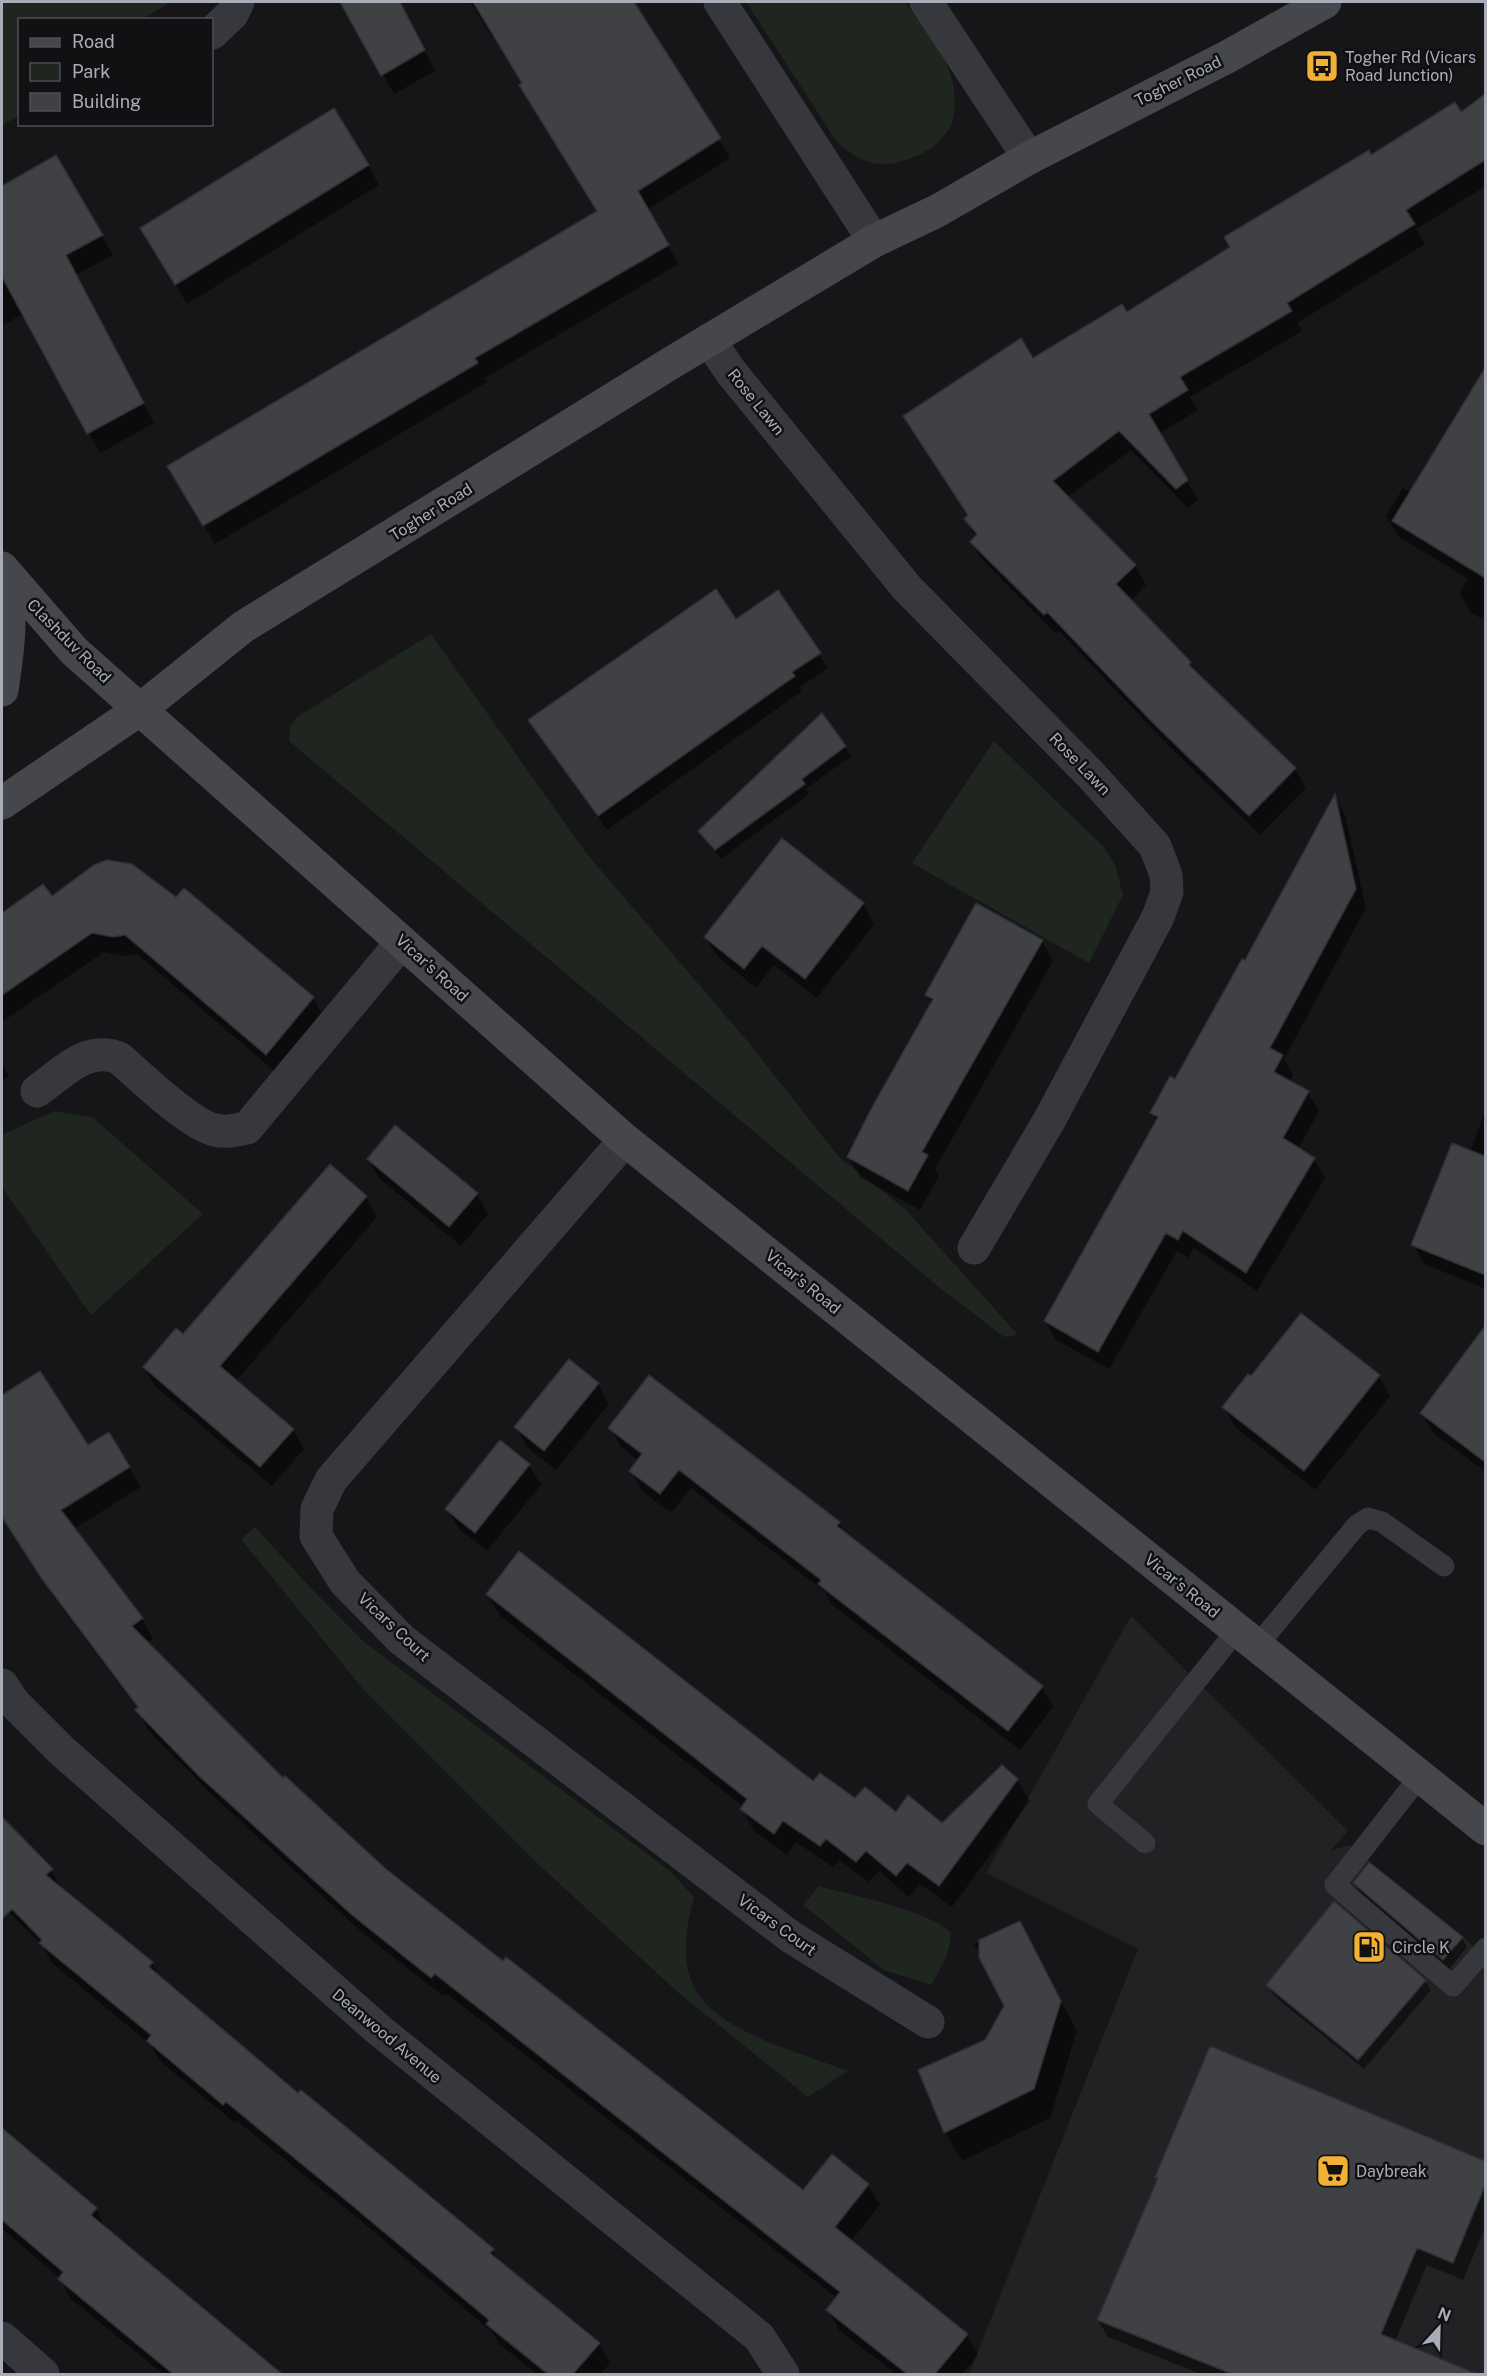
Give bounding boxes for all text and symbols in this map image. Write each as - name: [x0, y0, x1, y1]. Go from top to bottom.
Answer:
- legend: [18, 18, 213, 126]
- text: Road: [72, 31, 115, 52]
- bus stop icon: Togher Rd (Vicars Road Junction): [1304, 48, 1340, 84]
- place label: Togher Rd (Vicars Road Junction): [1345, 48, 1476, 85]
- street label: Togher Road: [1132, 52, 1224, 110]
- text: Park: [72, 61, 110, 82]
- text: Building: [72, 91, 141, 112]
- street label: Rose Lawn: [724, 365, 788, 439]
- street label: Togher Road: [386, 479, 476, 545]
- street label: Clashduv Road: [23, 595, 115, 687]
- street label: Rose Lawn: [1045, 729, 1115, 799]
- street label: Vicar's Road: [392, 930, 472, 1006]
- street label: Vicar's Road: [762, 1246, 844, 1318]
- street label: Vicar's Road: [1141, 1550, 1223, 1622]
- street label: Vicars Court: [354, 1589, 434, 1665]
- street label: Vicars Court: [734, 1890, 820, 1960]
- fuel station icon: Circle K: [1351, 1929, 1387, 1965]
- place label: Circle K: [1392, 1938, 1450, 1957]
- street label: Deanwood Avenue: [329, 1985, 445, 2087]
- supermarket icon: Daybreak: [1315, 2153, 1351, 2189]
- place label: Daybreak: [1356, 2162, 1427, 2181]
- north arrow: [1409, 2298, 1469, 2358]
- text: N: [1435, 2303, 1454, 2326]

